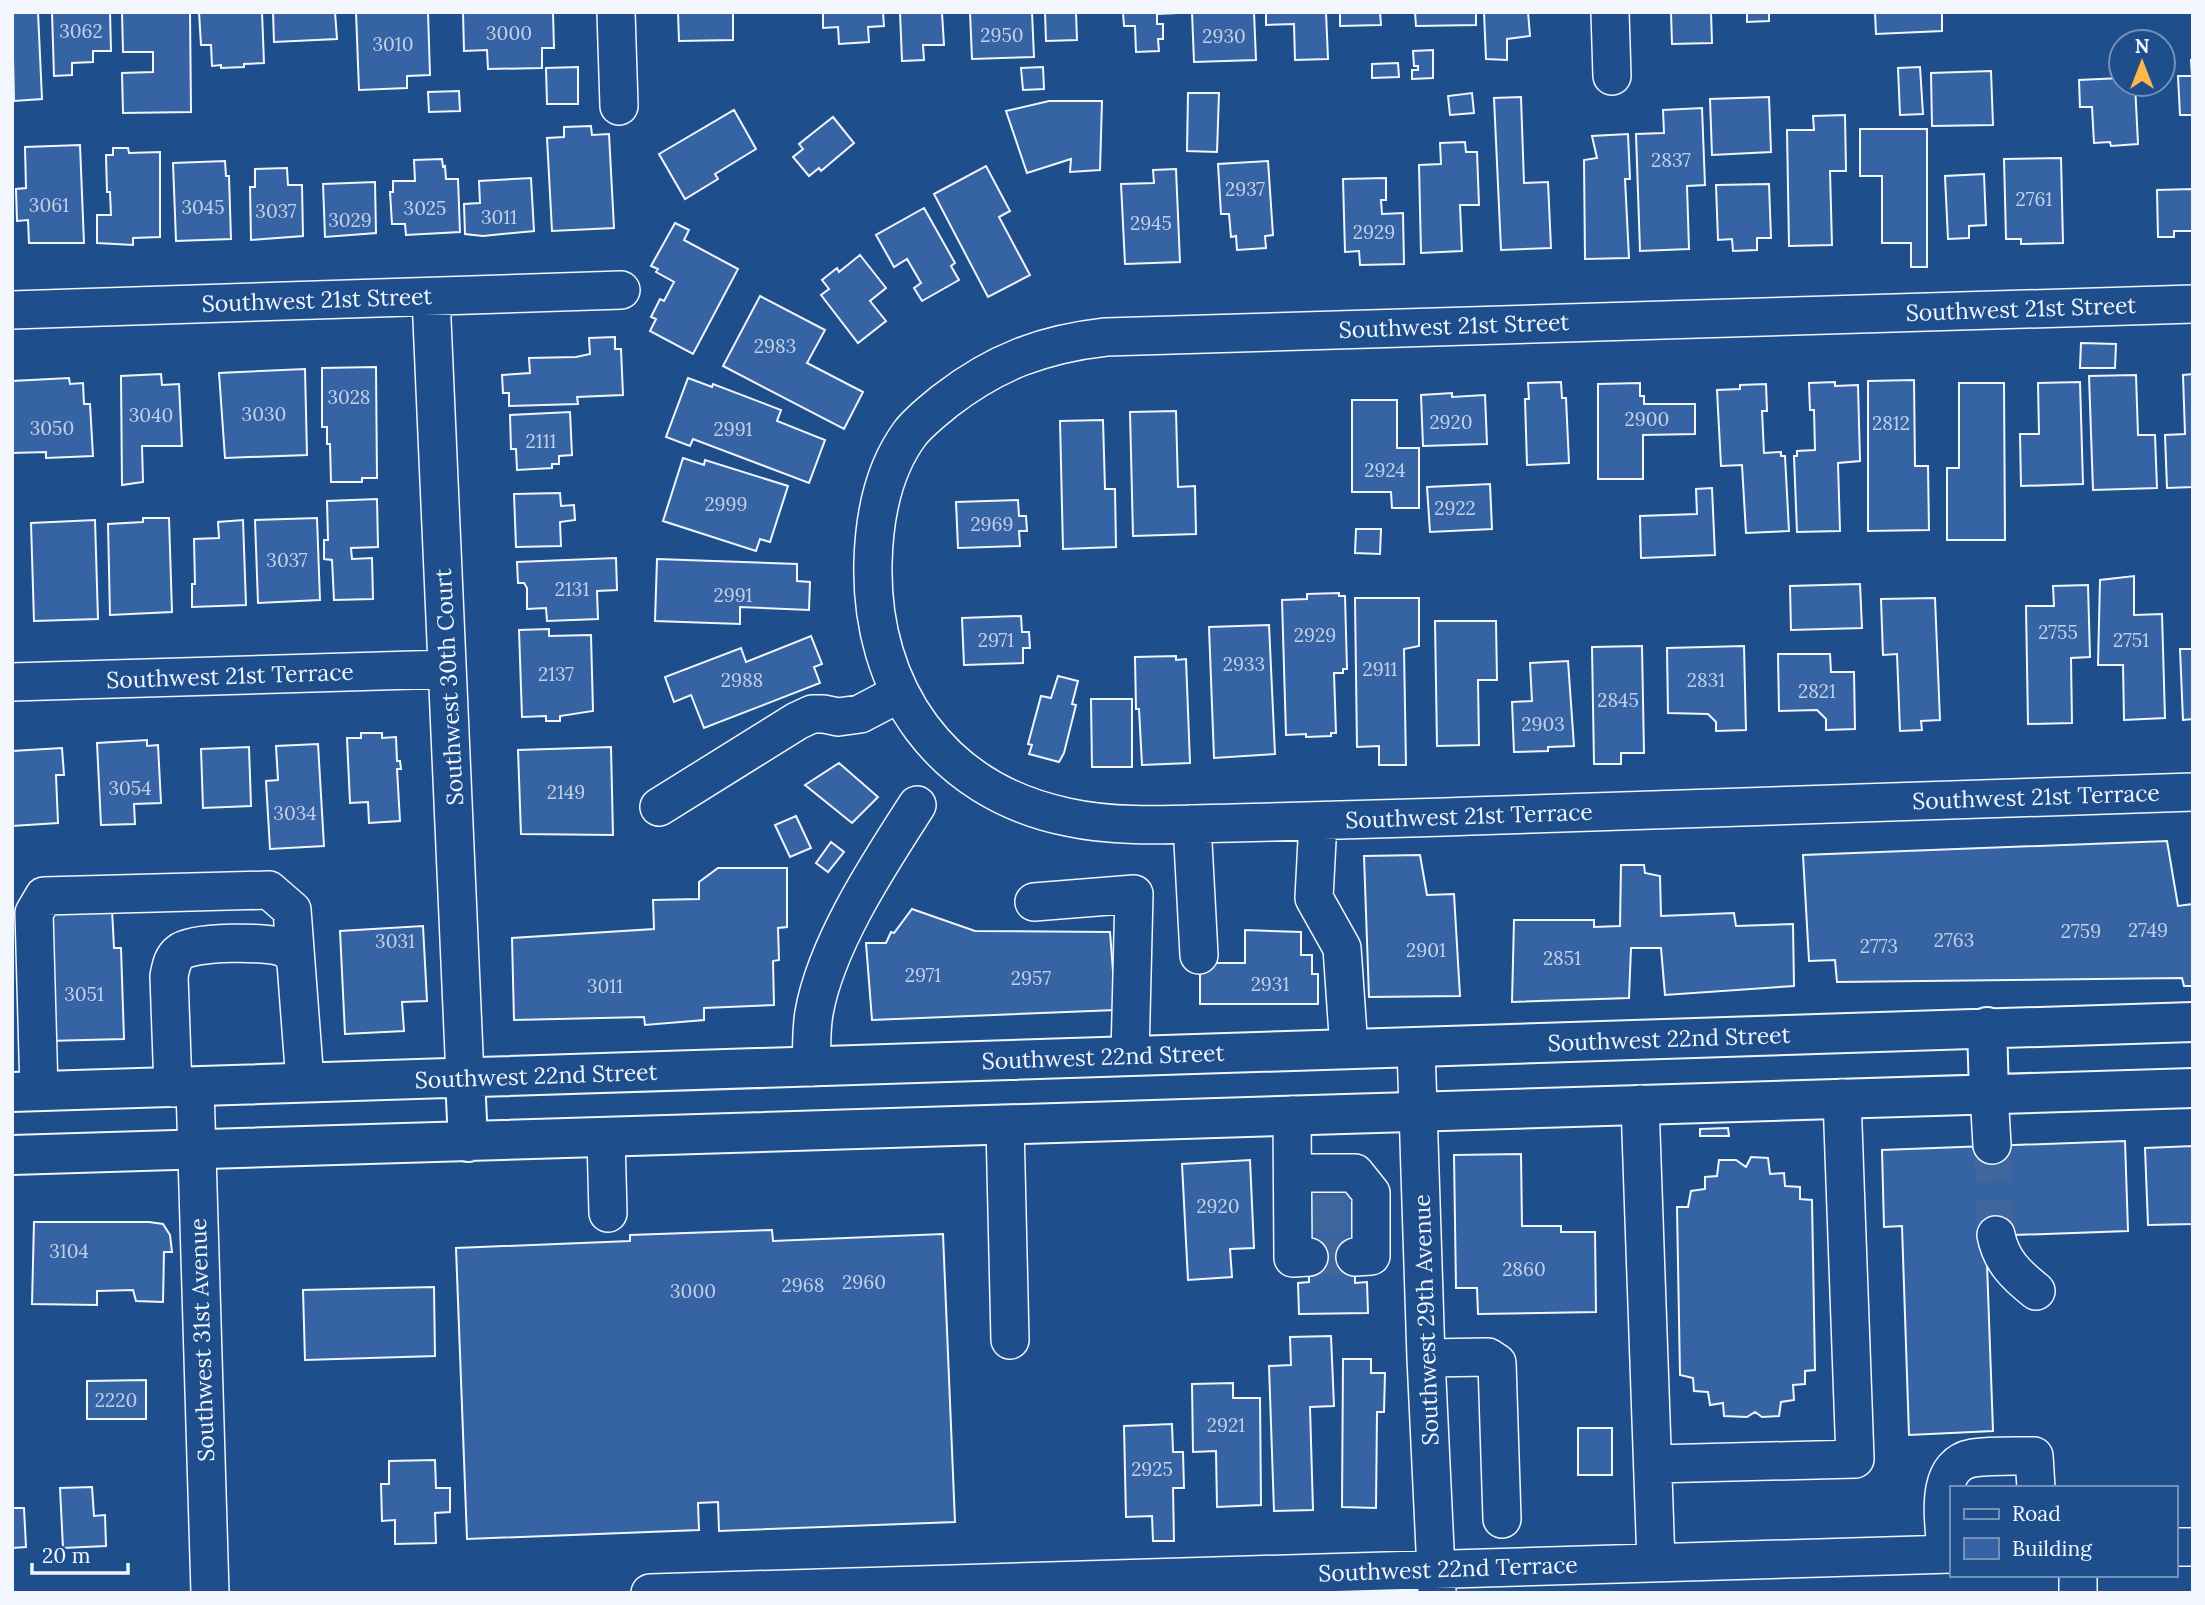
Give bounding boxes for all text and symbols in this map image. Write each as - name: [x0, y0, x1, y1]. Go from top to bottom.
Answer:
- house number: 3062: [59, 19, 103, 43]
- house number: 3000: [486, 21, 532, 45]
- house number: 2950: [980, 23, 1024, 47]
- house number: 2930: [1202, 24, 1246, 48]
- north arrow: [2107, 28, 2177, 98]
- house number: 3010: [372, 32, 414, 56]
- text: N: [2135, 34, 2150, 58]
- house number: 2837: [1651, 148, 1691, 172]
- house number: 2937: [1225, 177, 1265, 201]
- house number: 2761: [2016, 187, 2053, 211]
- house number: 3061: [29, 193, 69, 217]
- house number: 3045: [181, 195, 225, 219]
- house number: 3025: [404, 196, 446, 220]
- house number: 3037: [255, 199, 297, 223]
- house number: 3011: [481, 205, 517, 229]
- house number: 3029: [328, 208, 372, 232]
- house number: 2945: [1130, 211, 1172, 235]
- house number: 2929: [1353, 220, 1395, 244]
- street label: Southwest 21st Street: [201, 281, 433, 318]
- street label: Southwest 21st Street: [1905, 290, 2137, 327]
- street label: Southwest 21st Street: [1338, 307, 1570, 344]
- house number: 2983: [754, 334, 796, 358]
- house number: 3028: [327, 385, 371, 409]
- house number: 3030: [242, 402, 286, 426]
- house number: 3040: [129, 403, 173, 427]
- house number: 2900: [1625, 407, 1669, 431]
- house number: 2920: [1429, 410, 1473, 434]
- house number: 2812: [1872, 411, 1910, 435]
- house number: 3050: [30, 416, 74, 440]
- house number: 2991: [713, 417, 753, 441]
- house number: 2111: [526, 429, 557, 453]
- house number: 2924: [1364, 458, 1406, 482]
- house number: 2999: [704, 492, 748, 516]
- house number: 2922: [1434, 496, 1476, 520]
- house number: 2969: [970, 512, 1014, 536]
- house number: 3037: [266, 548, 308, 572]
- street label: Southwest 30th Court: [428, 568, 469, 806]
- house number: 2131: [555, 577, 589, 601]
- house number: 2991: [713, 583, 753, 607]
- house number: 2755: [2038, 620, 2078, 644]
- house number: 2929: [1294, 623, 1336, 647]
- house number: 2971: [978, 628, 1014, 652]
- house number: 2751: [2113, 628, 2149, 652]
- house number: 2933: [1223, 652, 1265, 676]
- street label: Southwest 21st Terrace: [106, 657, 354, 694]
- house number: 2911: [1362, 657, 1398, 681]
- house number: 2137: [538, 662, 574, 686]
- house number: 2988: [721, 668, 763, 692]
- house number: 2831: [1687, 668, 1725, 692]
- house number: 2821: [1798, 679, 1836, 703]
- house number: 2845: [1597, 688, 1639, 712]
- house number: 2903: [1521, 712, 1565, 736]
- house number: 3054: [108, 776, 152, 800]
- street label: Southwest 21st Terrace: [1912, 778, 2160, 815]
- house number: 2149: [547, 780, 585, 804]
- street label: Southwest 21st Terrace: [1345, 797, 1593, 834]
- house number: 3034: [273, 801, 317, 825]
- house number: 2749: [2128, 918, 2168, 942]
- house number: 2759: [2061, 919, 2101, 943]
- house number: 2763: [1934, 928, 1974, 952]
- house number: 3031: [375, 929, 415, 953]
- house number: 2773: [1860, 934, 1898, 958]
- house number: 2901: [1406, 938, 1446, 962]
- house number: 2851: [1543, 946, 1581, 970]
- house number: 2971: [905, 963, 941, 987]
- house number: 2957: [1011, 966, 1051, 990]
- house number: 2931: [1251, 972, 1289, 996]
- house number: 3011: [587, 974, 623, 998]
- house number: 3051: [64, 982, 104, 1006]
- street label: Southwest 22nd Street: [1547, 1020, 1791, 1057]
- street label: Southwest 22nd Street: [981, 1038, 1225, 1075]
- street label: Southwest 22nd Street: [414, 1057, 658, 1094]
- house number: 2920: [1196, 1194, 1240, 1218]
- street label: Southwest 29th Avenue: [1407, 1194, 1444, 1446]
- street label: Southwest 31st Avenue: [183, 1218, 220, 1462]
- house number: 3104: [49, 1239, 89, 1263]
- house number: 2860: [1502, 1257, 1546, 1281]
- house number: 2960: [842, 1270, 886, 1294]
- house number: 2968: [782, 1273, 824, 1297]
- house number: 3000: [670, 1279, 716, 1303]
- house number: 2220: [95, 1388, 137, 1412]
- house number: 2921: [1207, 1413, 1245, 1437]
- house number: 2925: [1131, 1457, 1173, 1481]
- legend: [1950, 1486, 2177, 1577]
- text: Road: [2012, 1500, 2061, 1527]
- scale bar: [32, 1532, 128, 1576]
- text: Building: [2012, 1535, 2092, 1562]
- text: 20 m: [42, 1542, 91, 1569]
- street label: Southwest 22nd Terrace: [1318, 1549, 1578, 1588]

